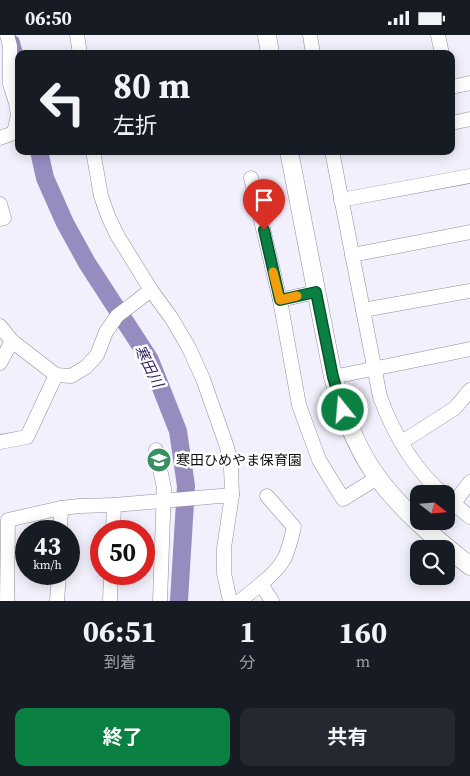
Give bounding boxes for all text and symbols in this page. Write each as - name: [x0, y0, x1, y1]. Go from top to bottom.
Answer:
- text: 06:50: [25, 5, 72, 31]
- text: 80 m: [113, 62, 190, 110]
- icon: left: [30, 70, 95, 135]
- text: 左折: [113, 110, 157, 140]
- pin: [243, 179, 285, 230]
- icon: arrive: [250, 186, 278, 214]
- water label: 寒田川: [129, 341, 169, 393]
- position arrow: [316, 383, 368, 435]
- school or university icon: 寒田ひめやま保育園: [146, 447, 172, 473]
- place label: 寒田ひめやま保育園: [176, 450, 302, 470]
- north arrow: [410, 485, 455, 530]
- map controls: [410, 485, 455, 585]
- speed limit sign: 50: [90, 520, 155, 585]
- text: 43: [34, 529, 61, 563]
- button: search: [410, 540, 455, 585]
- text: km/h: [33, 557, 62, 573]
- text: 06:51: [83, 611, 157, 652]
- text: 1: [239, 611, 256, 652]
- text: 160: [338, 612, 387, 653]
- text: m: [356, 650, 370, 672]
- text: 到着: [104, 651, 136, 673]
- text: 分: [240, 651, 256, 673]
- button: 終了: [15, 708, 230, 766]
- button: 共有: [240, 708, 455, 766]

